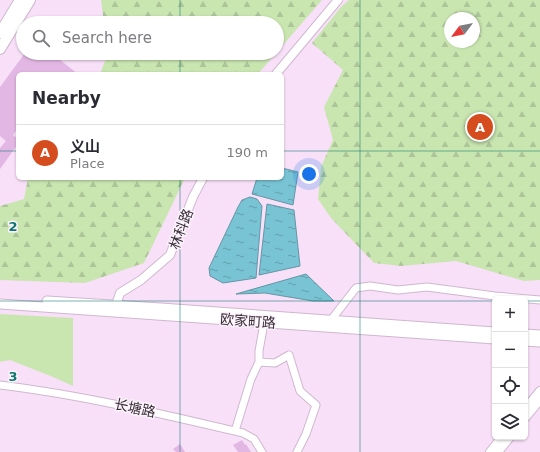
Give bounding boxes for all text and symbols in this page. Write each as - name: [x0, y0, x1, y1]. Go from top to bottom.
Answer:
- north arrow: [444, 12, 480, 48]
- search box: [16, 16, 284, 60]
- icon: search: [30, 27, 52, 49]
- text: Search here: [62, 29, 152, 47]
- text: Nearby: [32, 88, 101, 108]
- pin: A: [467, 112, 493, 142]
- text: 义山: [70, 138, 100, 156]
- text: A: [40, 145, 50, 160]
- text: 190 m: [226, 145, 268, 160]
- text: Place: [70, 156, 105, 171]
- your location: [299, 164, 319, 184]
- street label: 林科路: [166, 207, 196, 251]
- text: 2: [8, 219, 18, 234]
- map controls: [492, 296, 528, 440]
- button: +: [492, 296, 528, 332]
- street label: 欧家町路: [220, 311, 276, 331]
- button: −: [492, 332, 528, 368]
- button: locate: [492, 368, 528, 404]
- text: 3: [8, 369, 18, 384]
- street label: 长塘路: [113, 396, 157, 420]
- button: layers: [492, 404, 528, 440]

